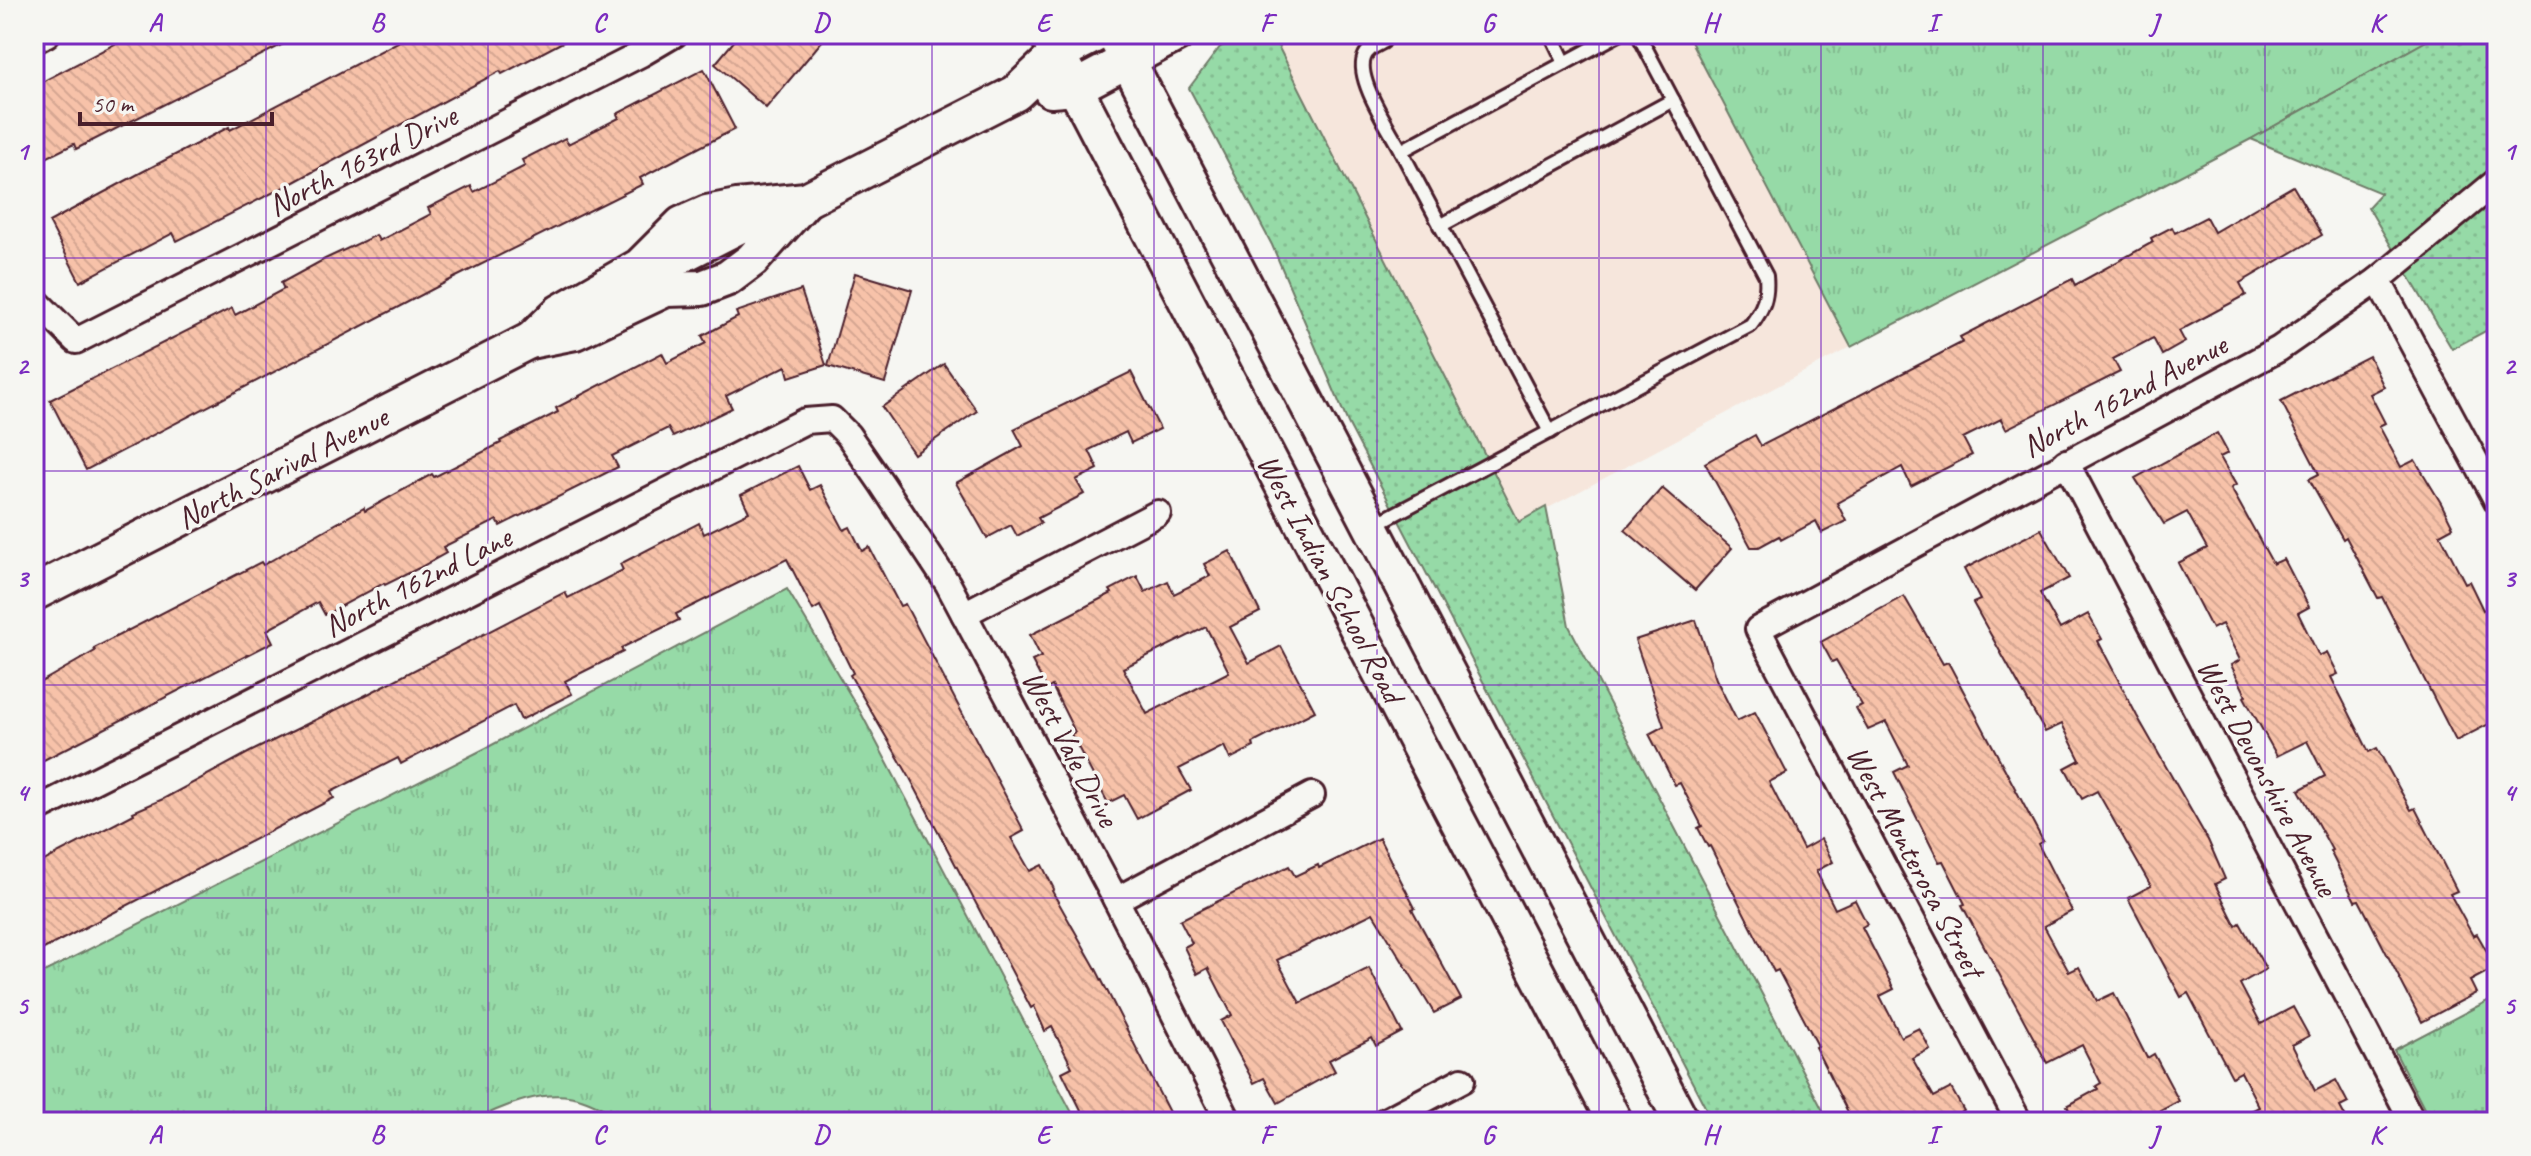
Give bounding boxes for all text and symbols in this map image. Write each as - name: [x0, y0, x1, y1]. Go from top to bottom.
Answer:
- text: A: [148, 6, 163, 39]
- text: B: [370, 6, 386, 39]
- text: C: [593, 6, 609, 39]
- text: D: [813, 6, 831, 39]
- text: E: [1036, 6, 1054, 39]
- text: F: [1260, 6, 1278, 39]
- text: G: [1482, 6, 1498, 39]
- text: H: [1703, 6, 1723, 39]
- text: I: [1927, 6, 1944, 39]
- text: J: [2148, 6, 2163, 39]
- text: K: [2369, 6, 2388, 39]
- scale bar: [80, 76, 272, 126]
- text: 50 m: [92, 89, 135, 119]
- street label: North 163rd Drive: [261, 94, 466, 226]
- text: 1: [16, 135, 31, 168]
- text: 1: [2503, 135, 2518, 168]
- street label: North 162nd Avenue: [2015, 323, 2236, 467]
- text: 2: [16, 349, 30, 382]
- text: 2: [2503, 349, 2517, 382]
- street label: North Sarival Avenue: [170, 395, 397, 538]
- street label: West Indian School Road: [1248, 447, 1415, 713]
- street label: North 162nd Lane: [317, 515, 520, 646]
- text: 3: [16, 562, 30, 595]
- text: 3: [2503, 562, 2517, 595]
- street label: West Devonshire Avenue: [2188, 652, 2349, 905]
- street label: West Vale Drive: [1012, 663, 1130, 836]
- street label: West Monterosa Street: [1837, 738, 1996, 988]
- text: 4: [16, 776, 31, 809]
- text: 4: [2503, 776, 2518, 809]
- text: 5: [16, 989, 30, 1022]
- text: 5: [2503, 989, 2517, 1022]
- text: A: [148, 1118, 163, 1151]
- text: B: [370, 1118, 386, 1151]
- text: C: [593, 1118, 609, 1151]
- text: D: [813, 1118, 831, 1151]
- text: E: [1036, 1118, 1054, 1151]
- text: F: [1260, 1118, 1278, 1151]
- text: G: [1482, 1118, 1498, 1151]
- text: H: [1703, 1118, 1723, 1151]
- text: I: [1927, 1118, 1944, 1151]
- text: J: [2148, 1118, 2163, 1151]
- text: K: [2369, 1118, 2388, 1151]

